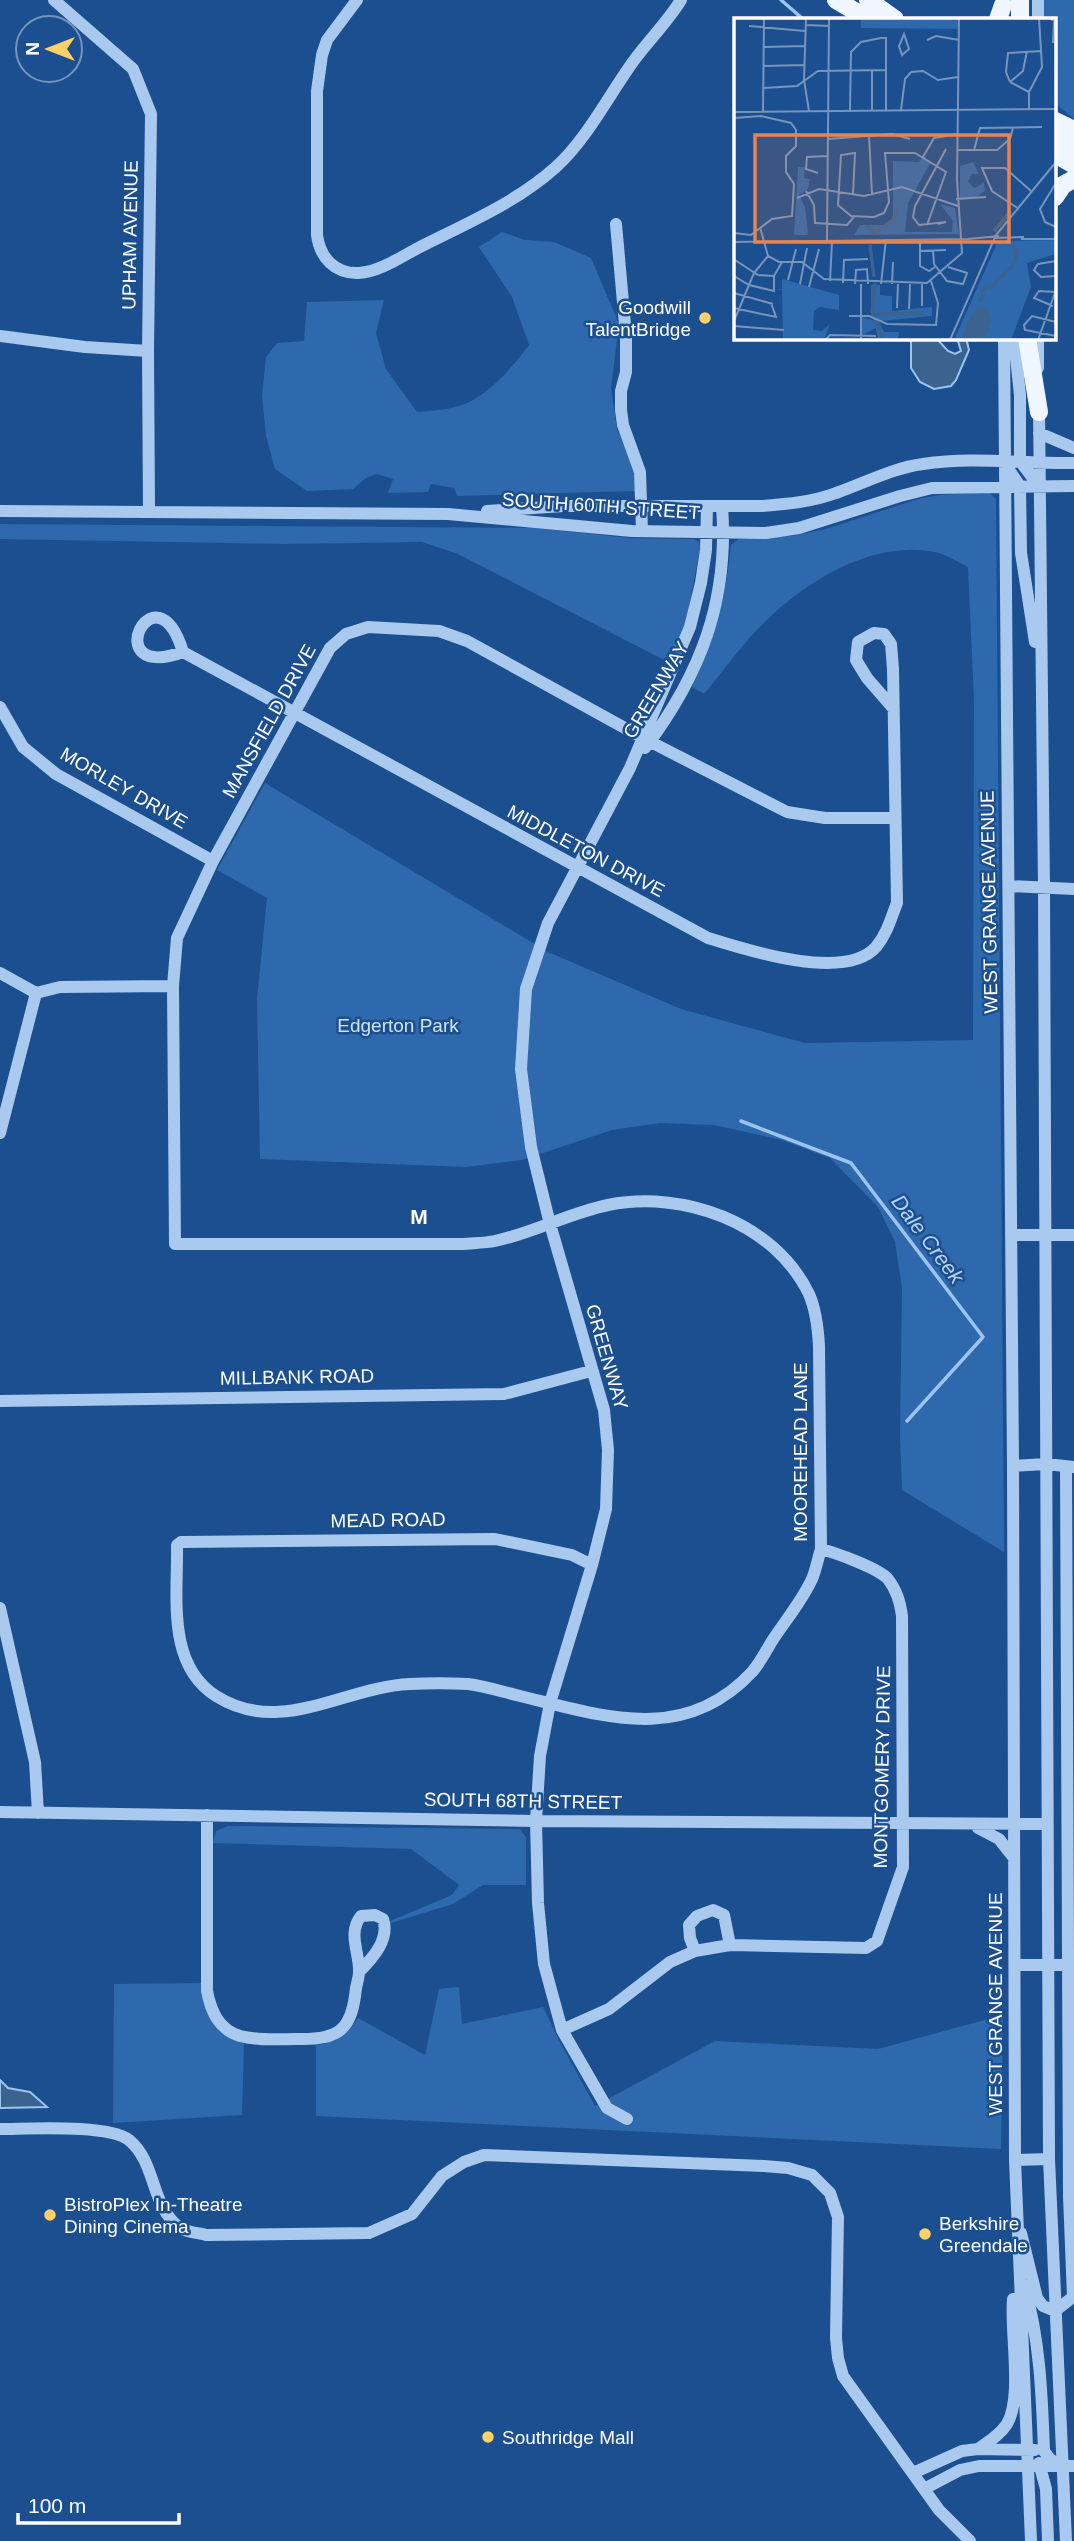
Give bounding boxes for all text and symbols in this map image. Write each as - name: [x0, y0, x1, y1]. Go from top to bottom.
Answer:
- north arrow: [14, 14, 84, 84]
- inset map: [734, 18, 1056, 340]
- text: N: [22, 42, 43, 56]
- street label: UPHAM AVENUE: [118, 160, 142, 310]
- place label: Goodwill TalentBridge: [585, 297, 691, 340]
- marker: Goodwill TalentBridge: [697, 310, 713, 326]
- street label: SOUTH 60TH STREET: [501, 489, 701, 523]
- street label: GREENWAY: [619, 638, 693, 742]
- street label: MANSFIELD DRIVE: [218, 641, 320, 801]
- street label: MORLEY DRIVE: [57, 743, 191, 833]
- street label: WEST GRANGE AVENUE: [977, 790, 1001, 1014]
- street label: MIDDLETON DRIVE: [504, 801, 668, 901]
- park label: Edgerton Park: [337, 1015, 459, 1036]
- water label: Dale Creek: [887, 1190, 970, 1289]
- district label: M: [410, 1205, 428, 1228]
- street label: GREENWAY: [582, 1302, 632, 1412]
- street label: MOOREHEAD LANE: [790, 1362, 811, 1542]
- street label: MILLBANK ROAD: [220, 1365, 374, 1389]
- street label: MEAD ROAD: [330, 1508, 446, 1532]
- street label: MONTGOMERY DRIVE: [870, 1665, 894, 1869]
- street label: SOUTH 68TH STREET: [424, 1789, 623, 1813]
- street label: WEST GRANGE AVENUE: [985, 1892, 1006, 2116]
- place label: BistroPlex In-Theatre Dining Cinema: [64, 2194, 242, 2237]
- marker: BistroPlex In-Theatre Dining Cinema: [42, 2207, 58, 2223]
- place label: Berkshire Greendale: [939, 2213, 1028, 2256]
- marker: Berkshire Greendale: [917, 2226, 933, 2242]
- place label: Southridge Mall: [502, 2427, 634, 2448]
- marker: Southridge Mall: [480, 2429, 496, 2445]
- scale bar: [18, 2482, 178, 2526]
- text: 100 m: [28, 2494, 86, 2517]

